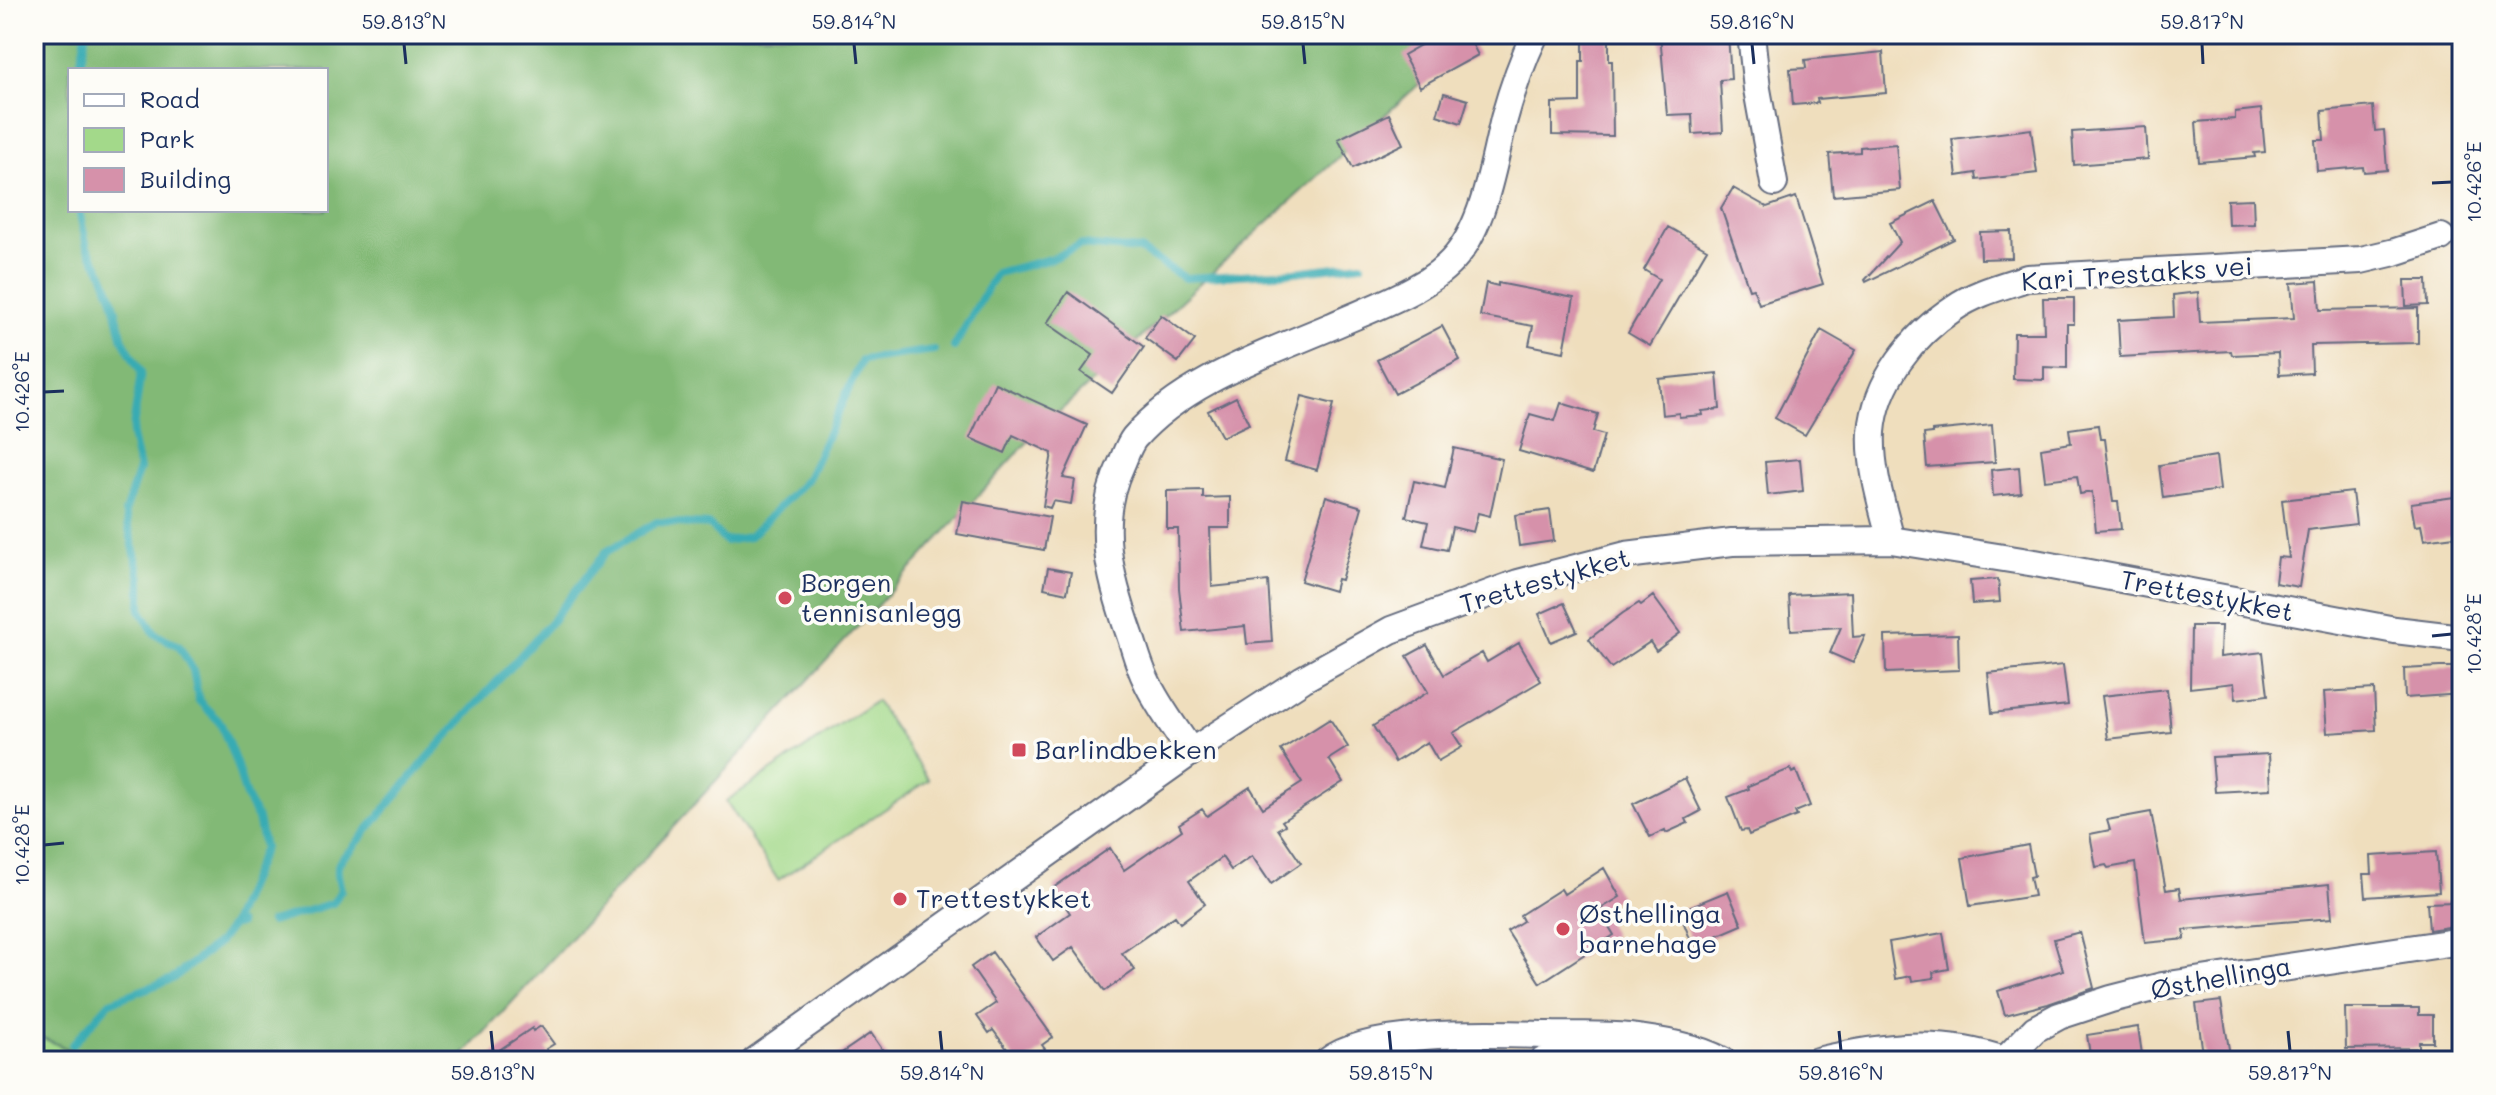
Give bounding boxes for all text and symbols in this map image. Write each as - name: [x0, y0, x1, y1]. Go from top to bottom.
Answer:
- text: 59.813°N: [362, 8, 446, 34]
- text: 59.814°N: [812, 8, 896, 34]
- text: 59.815°N: [1261, 8, 1345, 34]
- text: 59.816°N: [1710, 8, 1794, 34]
- text: 59.817°N: [2160, 8, 2244, 34]
- legend: [68, 68, 328, 212]
- text: Road: [140, 83, 200, 114]
- text: Park: [140, 123, 194, 154]
- text: 10.426°E: [2460, 141, 2486, 223]
- text: Building: [140, 163, 231, 194]
- street label: Kari Trestakks vei: [2020, 248, 2254, 298]
- text: 10.426°E: [8, 351, 34, 433]
- street label: Trettestykket: [1456, 540, 1634, 621]
- street label: Trettestykket: [2118, 562, 2297, 628]
- place label: Borgen tennisanlegg: [801, 565, 961, 629]
- marker: Borgen tennisanlegg: [776, 589, 794, 607]
- text: 10.428°E: [2460, 593, 2486, 675]
- place label: Barlindbekken: [1035, 732, 1217, 766]
- marker: Barlindbekken: [1010, 741, 1028, 759]
- text: 10.428°E: [8, 804, 34, 886]
- place label: Trettestykket: [916, 881, 1091, 915]
- marker: Trettestykket: [891, 890, 909, 908]
- place label: Østhellinga barnehage: [1579, 896, 1721, 960]
- marker: Østhellinga barnehage: [1554, 920, 1572, 938]
- street label: Østhellinga: [2148, 948, 2294, 1006]
- text: 59.813°N: [451, 1059, 535, 1085]
- text: 59.814°N: [900, 1059, 984, 1085]
- text: 59.815°N: [1349, 1059, 1433, 1085]
- text: 59.816°N: [1799, 1059, 1883, 1085]
- text: 59.817°N: [2248, 1059, 2332, 1085]

